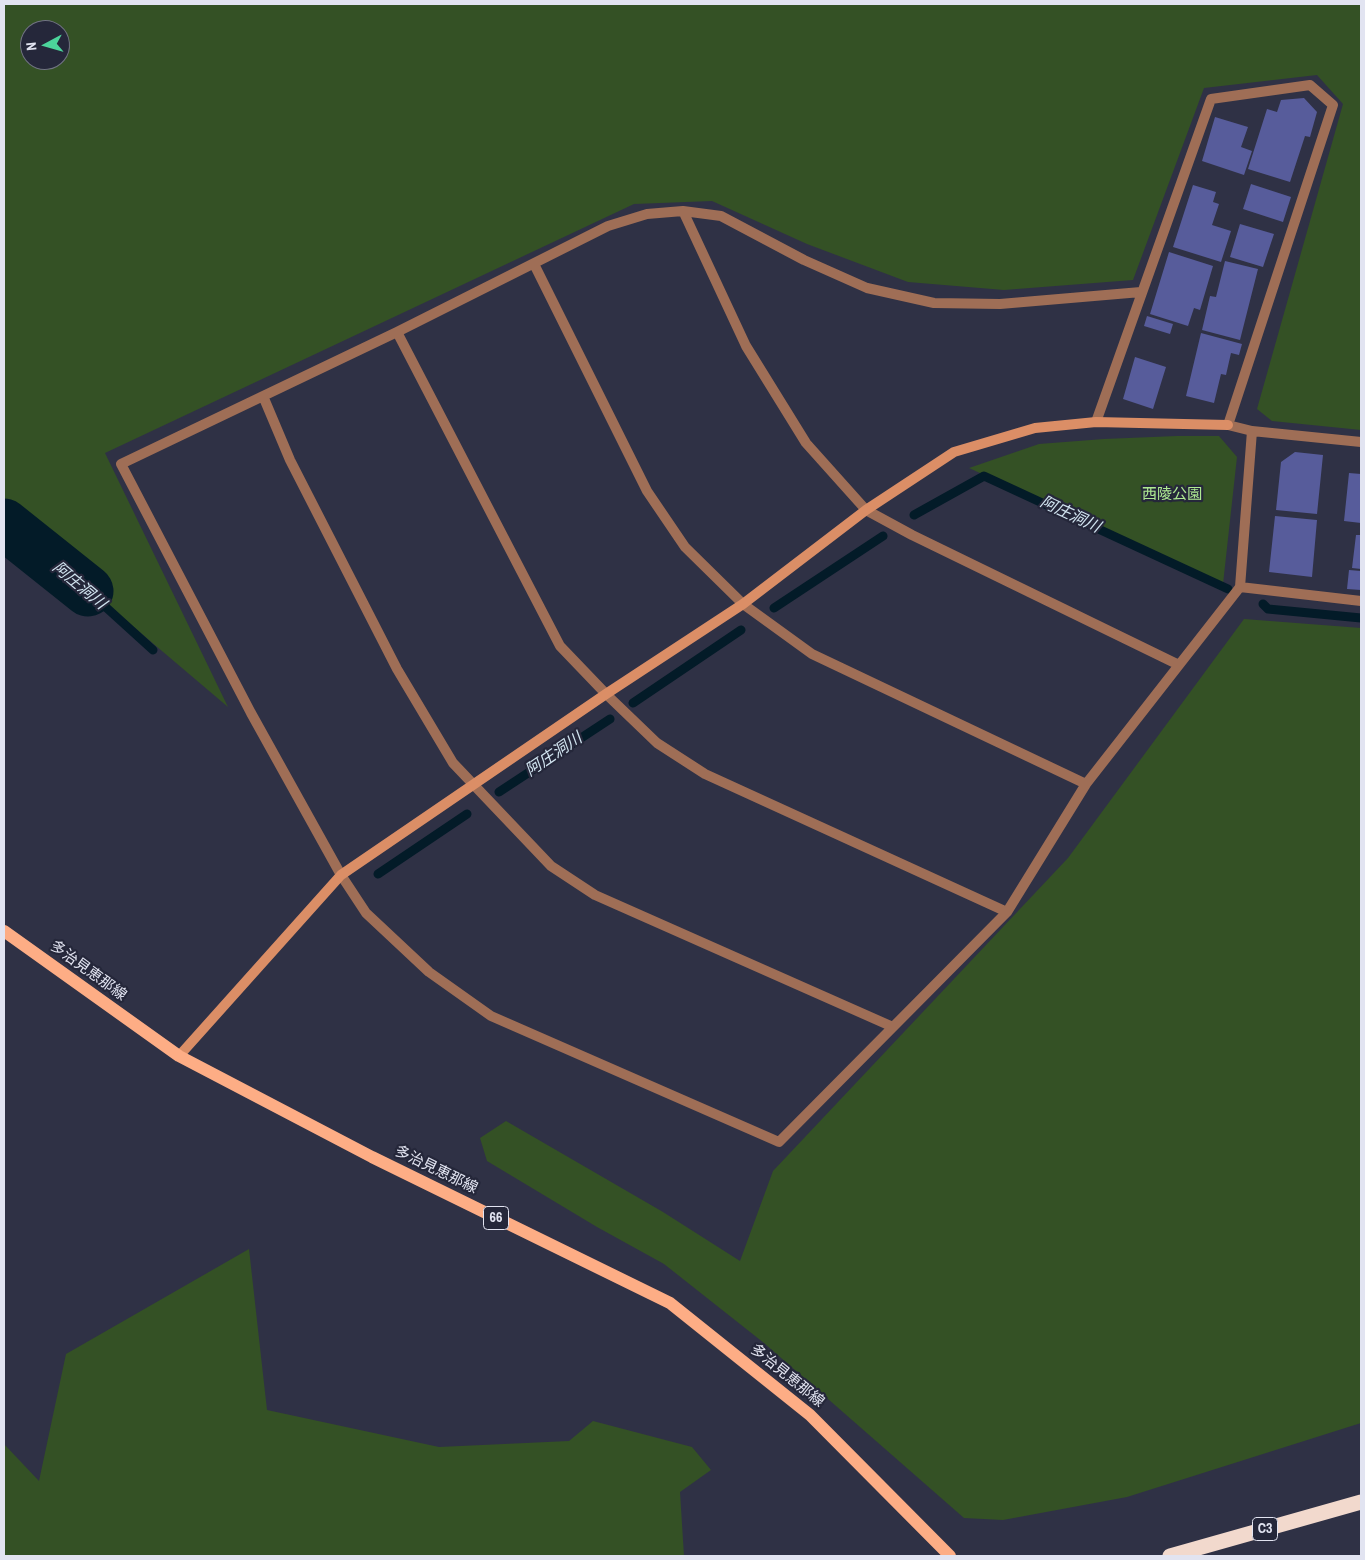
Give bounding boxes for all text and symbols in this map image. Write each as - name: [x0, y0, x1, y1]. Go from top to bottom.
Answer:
- north arrow: [20, 20, 70, 70]
- text: N: [22, 41, 40, 52]
- park label: 西陵公園: [1142, 486, 1202, 504]
- water label: 阿庄洞川: [1037, 493, 1103, 537]
- water label: 阿庄洞川: [48, 558, 110, 614]
- water label: 阿庄洞川: [522, 729, 586, 781]
- street label: 多治見恵那線: [46, 937, 130, 1005]
- street label: 多治見恵那線: [392, 1142, 480, 1198]
- road number: 66: [484, 1206, 508, 1230]
- street label: 多治見恵那線: [746, 1341, 828, 1411]
- road number: C3: [1252, 1518, 1278, 1540]

